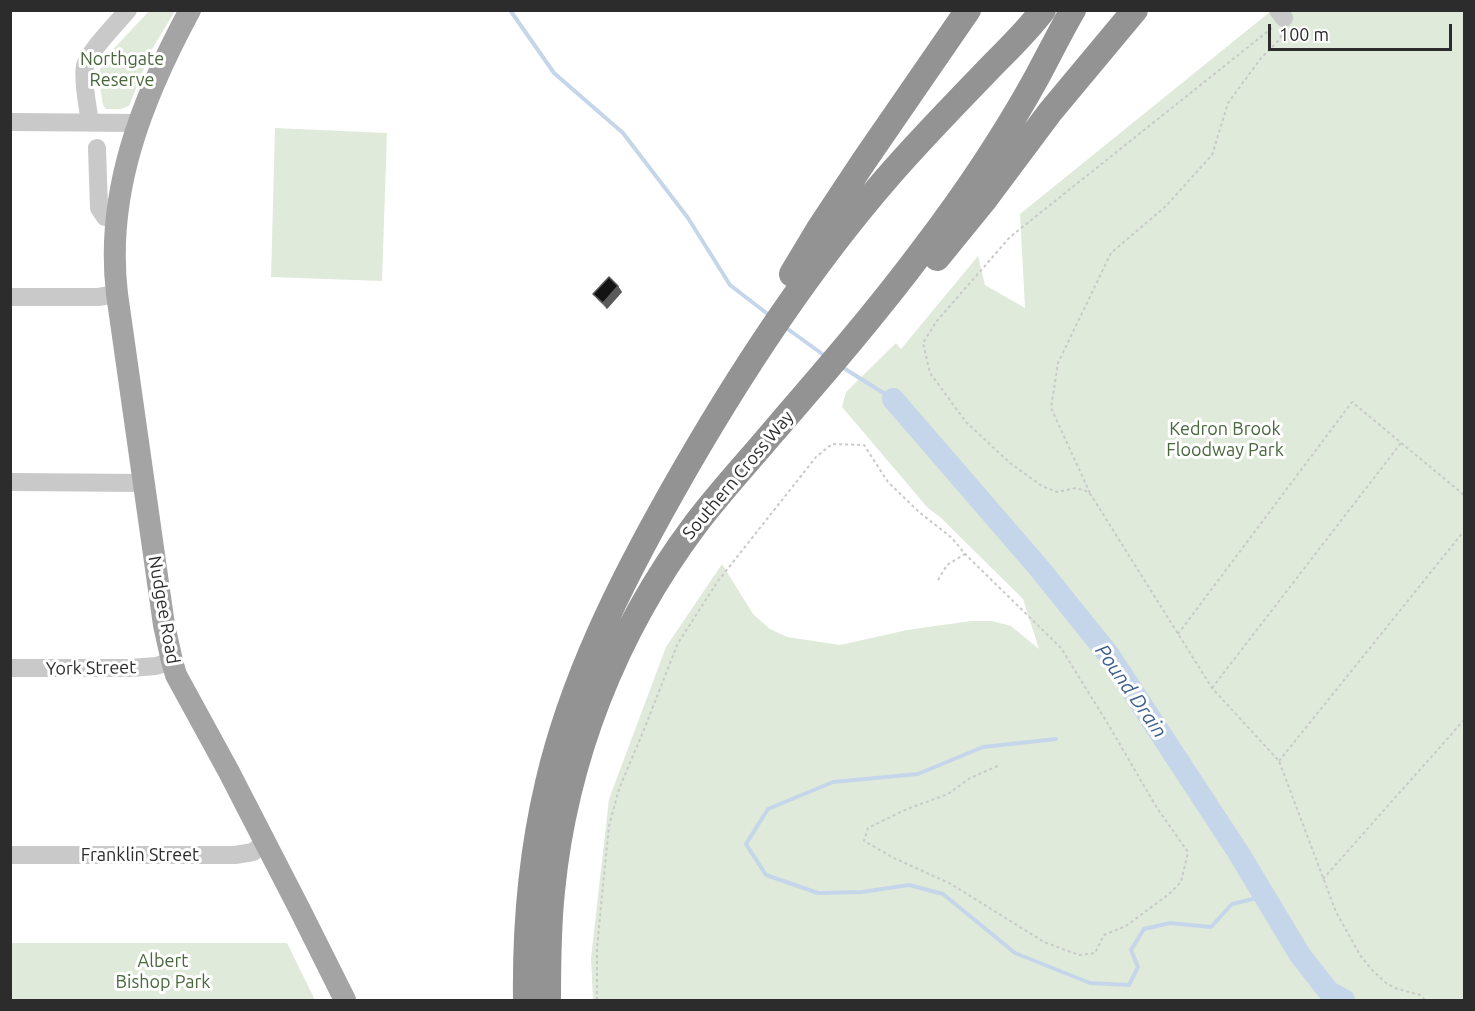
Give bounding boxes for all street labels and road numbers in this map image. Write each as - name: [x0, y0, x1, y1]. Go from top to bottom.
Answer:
- street label: Southern Cross Way: [678, 406, 798, 544]
- street label: Nudgee Road: [144, 554, 184, 666]
- street label: York Street: [46, 656, 136, 680]
- street label: Franklin Street: [81, 844, 199, 866]

